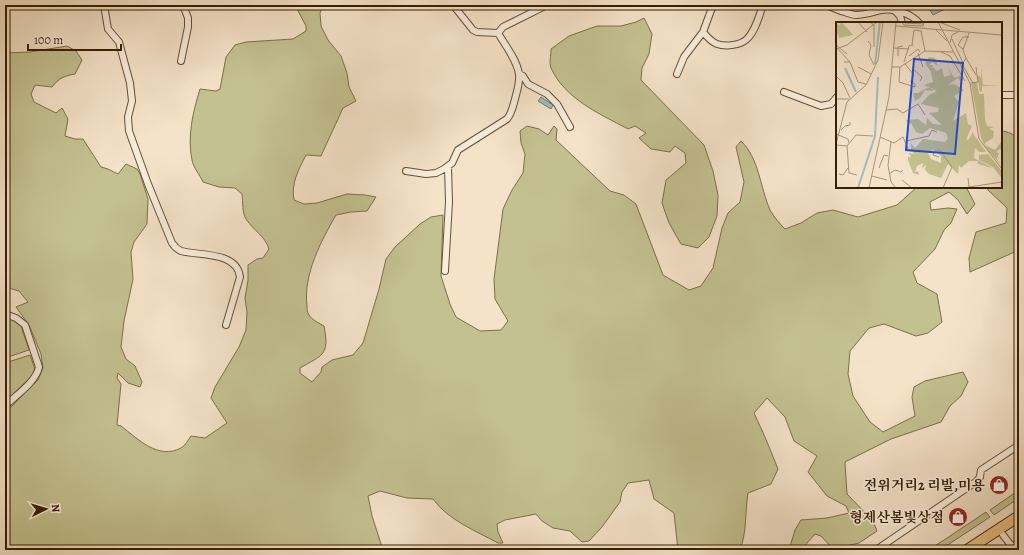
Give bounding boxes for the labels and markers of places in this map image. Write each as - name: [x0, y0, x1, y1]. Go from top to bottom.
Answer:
- shop icon: 전위거리2 리발,미용: [988, 474, 1010, 496]
- place label: 전위거리2 리발,미용: [864, 476, 985, 495]
- shop icon: 형제산봄빛상점: [947, 506, 969, 528]
- place label: 형제산봄빛상점: [849, 508, 944, 527]

